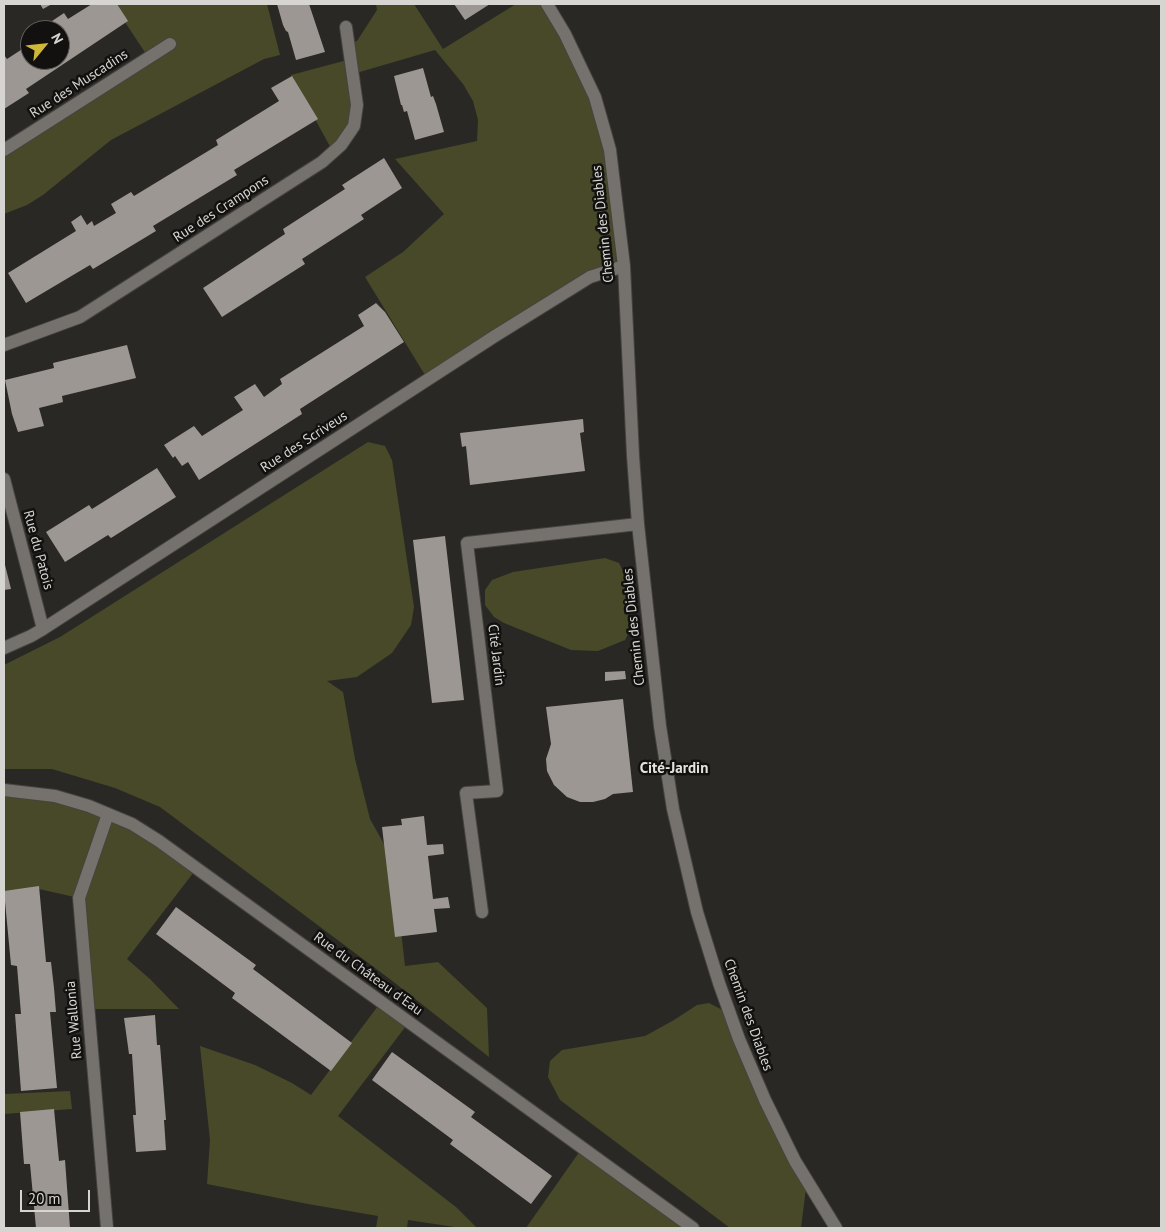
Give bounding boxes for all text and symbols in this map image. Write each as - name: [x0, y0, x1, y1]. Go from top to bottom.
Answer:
- north arrow: [20, 20, 70, 70]
- text: N: [47, 30, 67, 47]
- street label: Rue des Muscadins: [27, 46, 131, 122]
- street label: Chemin des Diables: [588, 164, 618, 284]
- street label: Rue des Crampons: [170, 172, 272, 246]
- street label: Rue des Scriveus: [257, 408, 351, 476]
- street label: Rue du Patois: [19, 509, 57, 591]
- street label: Chemin des Diables: [619, 567, 649, 687]
- street label: Cité Jardin: [484, 623, 508, 687]
- district label: Cité-Jardin: [640, 760, 708, 778]
- street label: Rue du Château d'Eau: [310, 929, 426, 1019]
- street label: Chemin des Diables: [720, 957, 776, 1073]
- street label: Rue Wallonia: [62, 980, 86, 1060]
- scale bar: [22, 1180, 92, 1212]
- text: 20 m: [28, 1189, 61, 1208]

